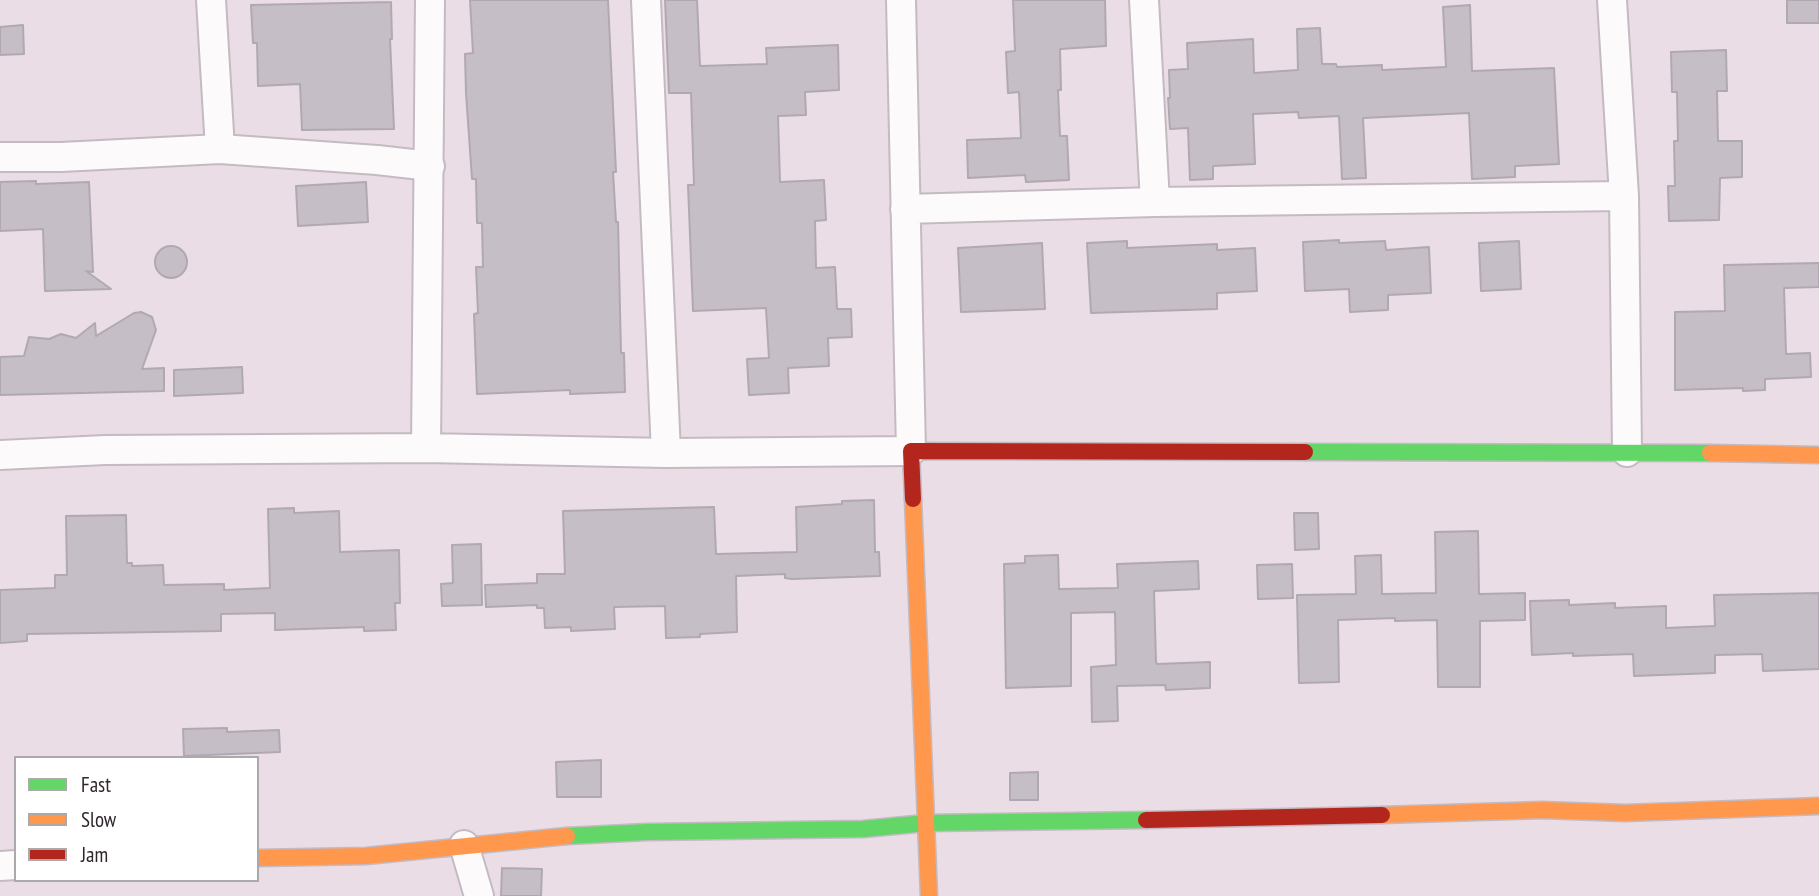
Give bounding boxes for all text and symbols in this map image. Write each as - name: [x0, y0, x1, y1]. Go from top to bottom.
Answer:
- legend: [14, 756, 259, 882]
- text: Fast: [81, 771, 111, 798]
- text: Slow: [81, 806, 116, 833]
- text: Jam: [81, 841, 108, 868]

